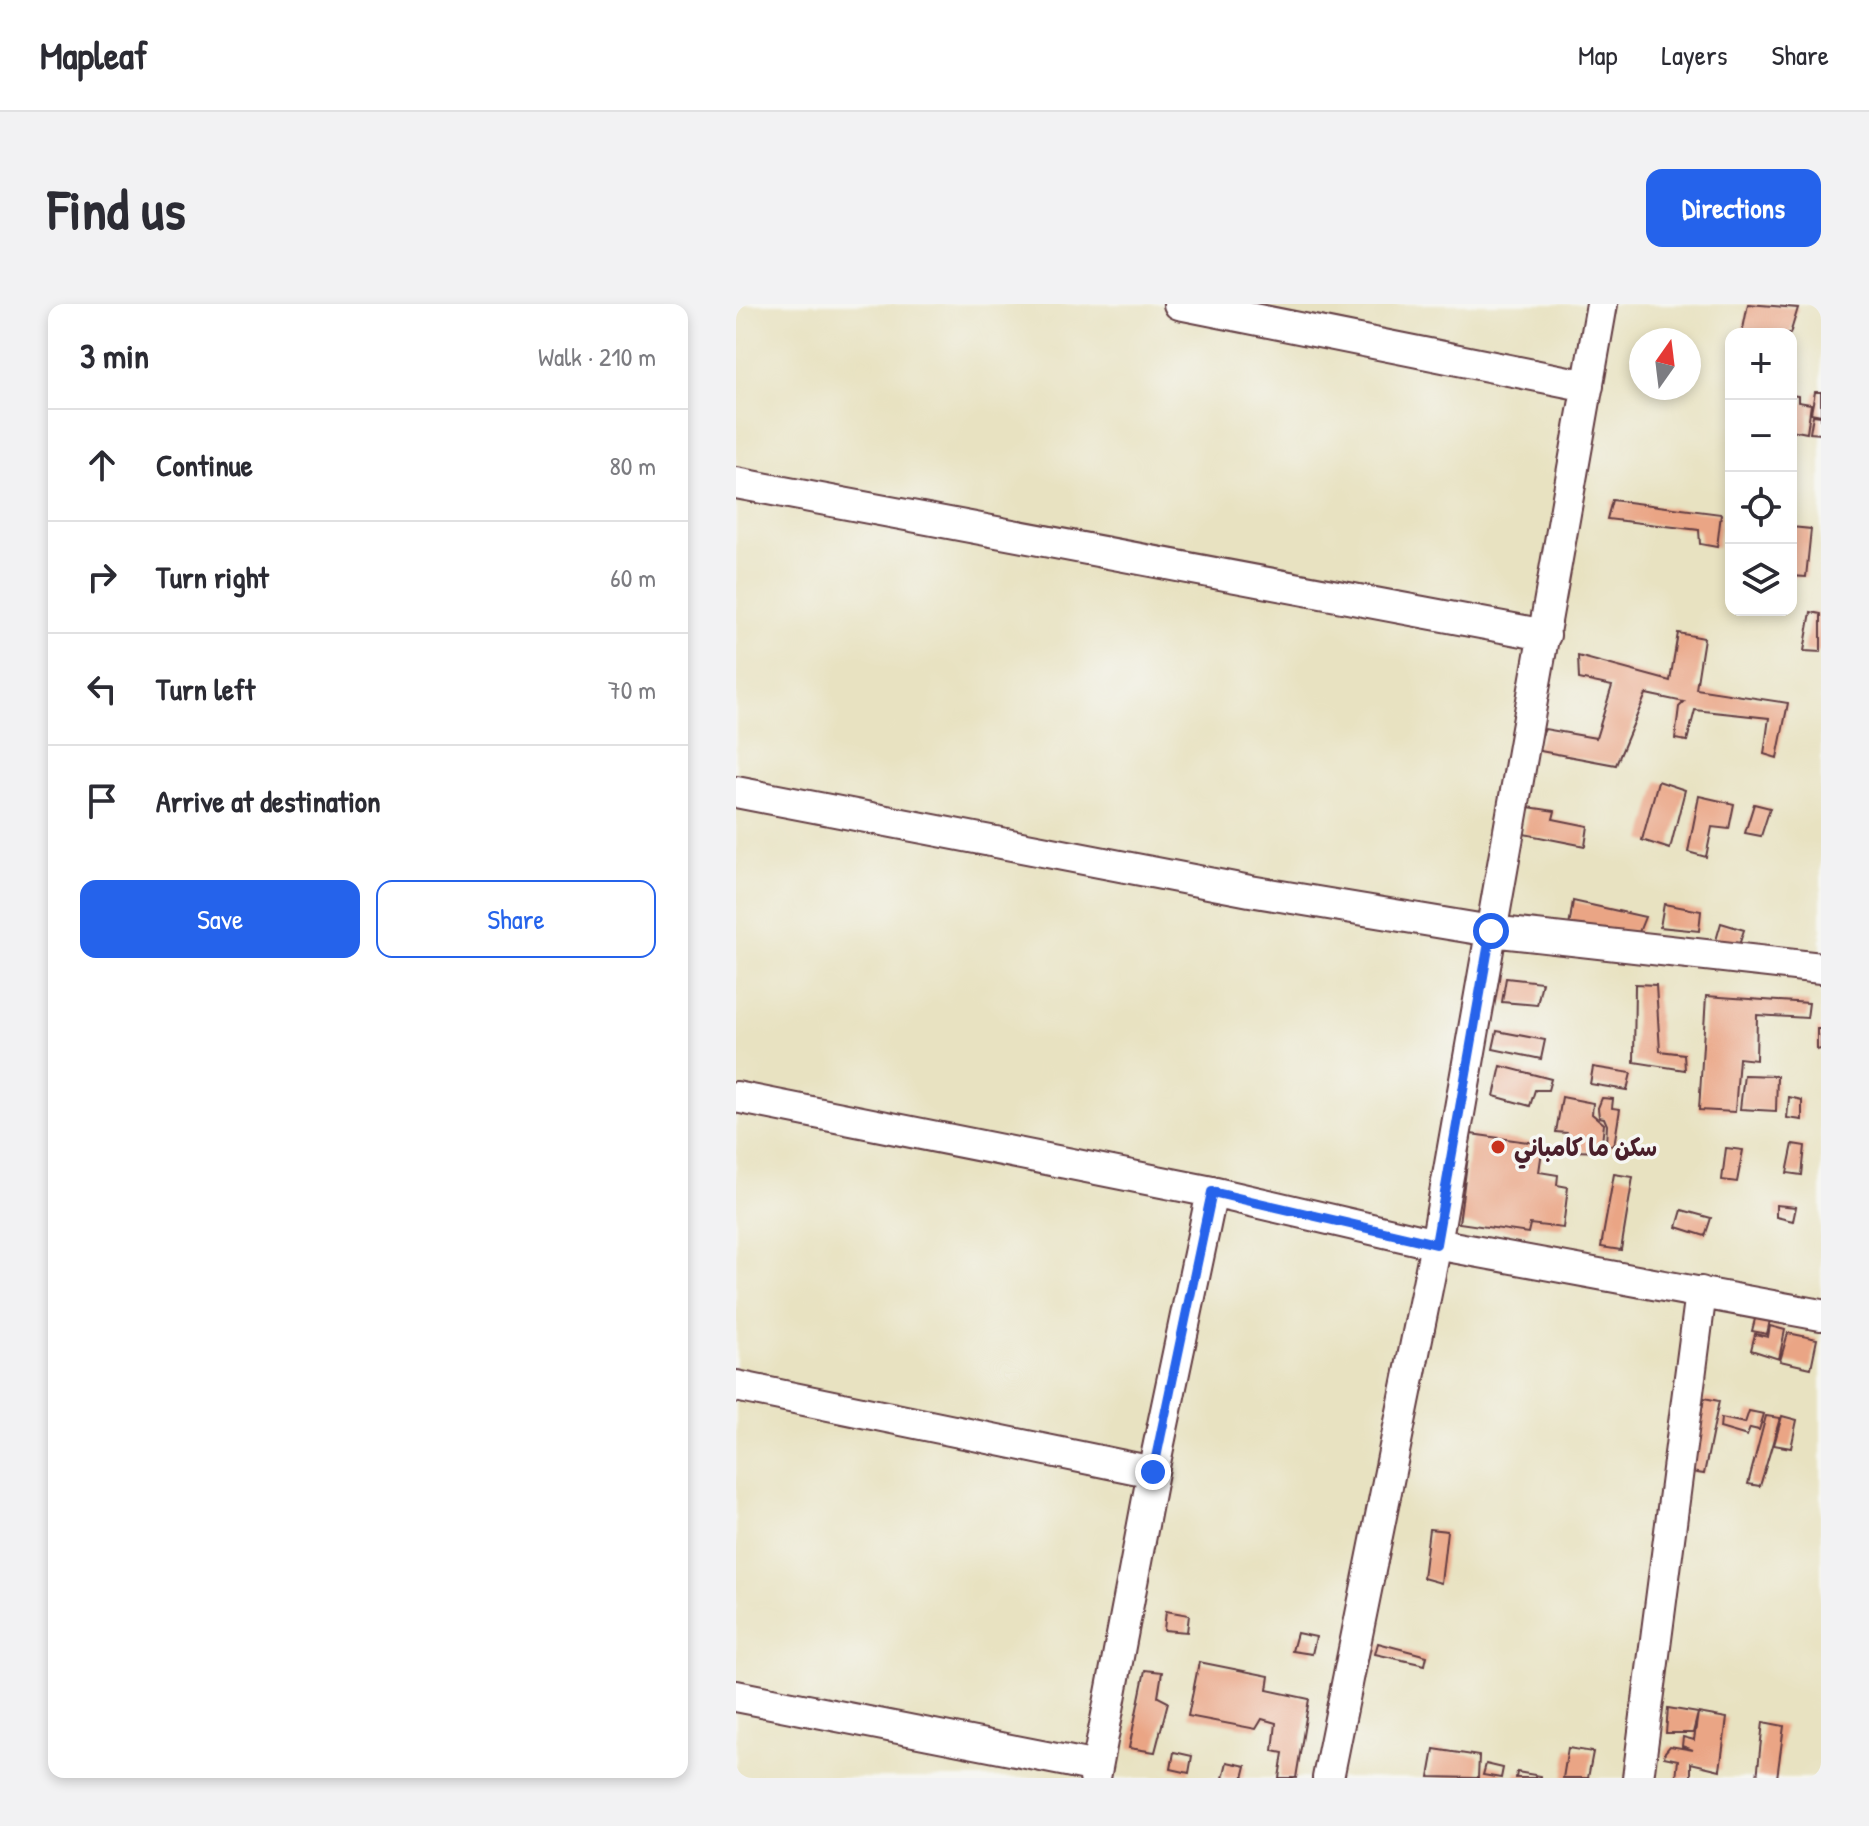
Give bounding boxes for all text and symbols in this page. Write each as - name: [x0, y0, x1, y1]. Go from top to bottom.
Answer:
- text: Mapleaf: [40, 29, 148, 81]
- text: Map: [1578, 36, 1618, 74]
- text: Layers: [1662, 36, 1727, 74]
- text: Share: [1771, 36, 1829, 74]
- button: Directions: [1646, 169, 1821, 247]
- text: Find us: [48, 171, 186, 246]
- north arrow: [1629, 328, 1701, 400]
- map controls: [1725, 328, 1797, 616]
- button: +: [1725, 328, 1797, 400]
- text: 3 min: [80, 333, 149, 379]
- text: Walk · 210 m: [538, 339, 656, 374]
- button: −: [1725, 400, 1797, 472]
- icon: ahead: [80, 443, 124, 487]
- text: Continue: [156, 445, 253, 485]
- text: 80 m: [609, 448, 656, 483]
- button: locate: [1725, 472, 1797, 544]
- button: layers: [1725, 544, 1797, 616]
- icon: right: [80, 555, 124, 599]
- text: Turn right: [156, 557, 269, 597]
- text: 60 m: [610, 560, 656, 595]
- icon: left: [80, 667, 124, 711]
- text: Turn left: [156, 669, 255, 709]
- text: 70 m: [608, 672, 656, 707]
- icon: arrive: [80, 779, 124, 823]
- text: Arrive at destination: [156, 781, 381, 821]
- button: Save: [80, 880, 360, 958]
- button: Share: [376, 880, 656, 958]
- route start: [1473, 913, 1509, 949]
- place label: سكن ما كامباني: [1514, 1131, 1657, 1169]
- marker: سكن ما كامباني: [1489, 1138, 1507, 1156]
- route end: [1135, 1454, 1171, 1490]

